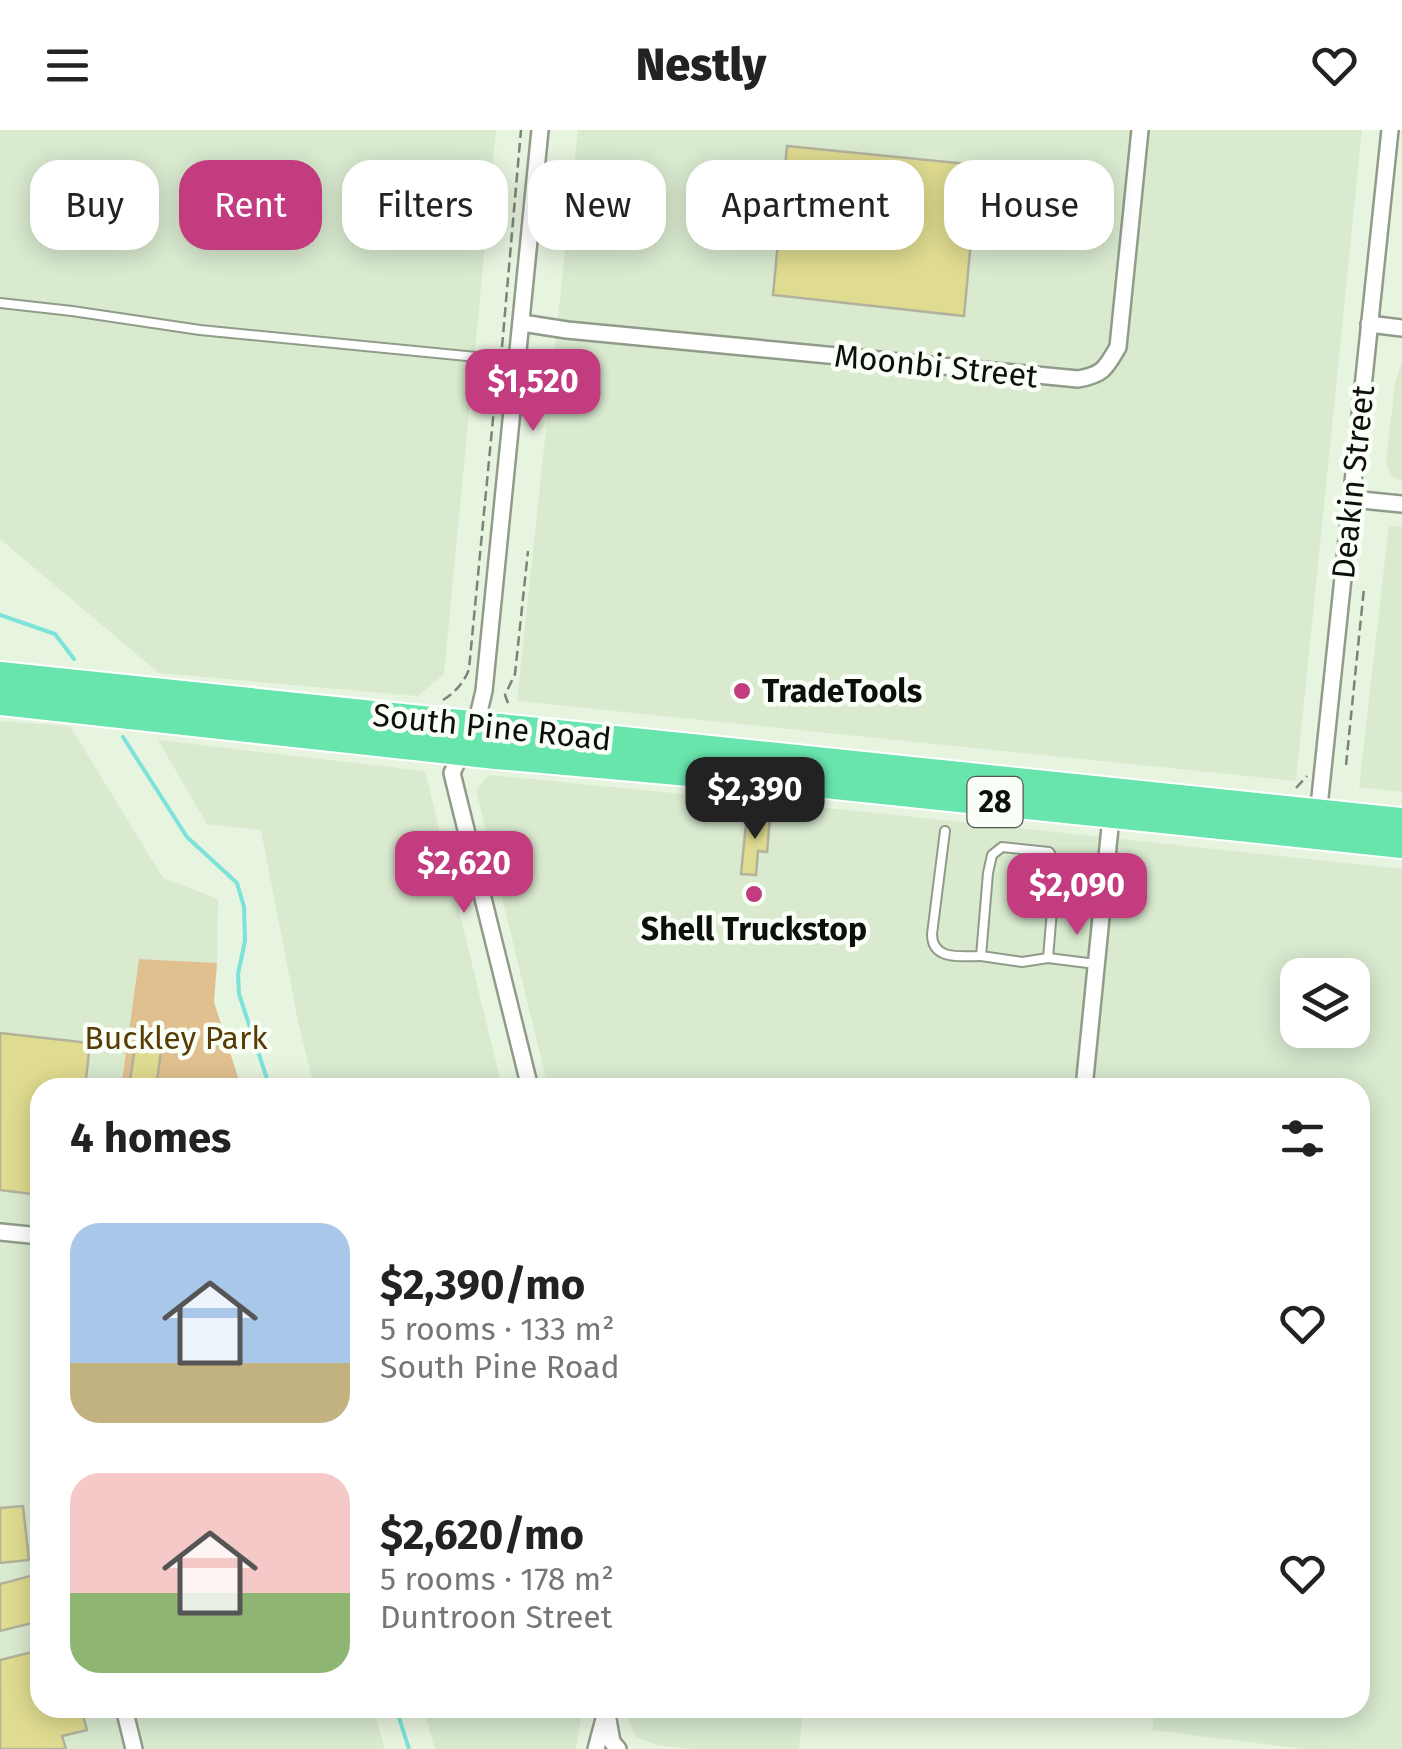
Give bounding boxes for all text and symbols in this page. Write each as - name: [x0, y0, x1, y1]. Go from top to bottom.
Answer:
- icon: menu: [40, 38, 95, 93]
- text: Nestly: [636, 38, 766, 92]
- icon: heart: [1307, 38, 1362, 93]
- chip: Buy: [30, 160, 159, 250]
- chip: Rent: [179, 160, 322, 250]
- chip: Filters: [342, 160, 508, 250]
- chip: New: [528, 160, 666, 250]
- chip: Apartment: [686, 160, 924, 250]
- chip: House: [944, 160, 1114, 250]
- street label: Moonbi Street: [832, 336, 1040, 396]
- pin: $1,520: [452, 349, 614, 434]
- text: $1,520: [487, 362, 579, 400]
- street label: Deakin Street: [1324, 383, 1382, 581]
- place label: TradeTools: [762, 672, 922, 710]
- marker: TradeTools: [731, 680, 753, 702]
- street label: South Pine Road: [371, 696, 613, 758]
- pin: $2,390: [674, 757, 836, 842]
- text: $2,390: [708, 770, 802, 808]
- road number: 28: [968, 777, 1022, 827]
- pin: $2,620: [383, 831, 545, 916]
- text: $2,620: [417, 844, 511, 882]
- pin: $2,090: [996, 853, 1158, 938]
- text: $2,090: [1029, 866, 1125, 904]
- marker: Shell Truckstop: [743, 883, 765, 905]
- place label: Shell Truckstop: [641, 910, 867, 948]
- map controls: [1280, 958, 1370, 1048]
- button: layers: [1280, 958, 1370, 1048]
- park label: Buckley Park: [84, 1019, 268, 1057]
- icon: filters: [1275, 1111, 1330, 1166]
- text: 4 homes: [70, 1113, 231, 1163]
- text: $2,390/mo: [380, 1260, 585, 1310]
- icon: home: [150, 1263, 270, 1383]
- icon: heart: [1275, 1296, 1330, 1351]
- text: 5 rooms · 133 m²: [380, 1310, 615, 1348]
- text: South Pine Road: [380, 1348, 620, 1386]
- text: $2,620/mo: [380, 1510, 584, 1560]
- icon: home: [150, 1513, 270, 1633]
- icon: heart: [1275, 1546, 1330, 1601]
- text: 5 rooms · 178 m²: [380, 1560, 614, 1598]
- text: Duntroon Street: [380, 1598, 612, 1636]

